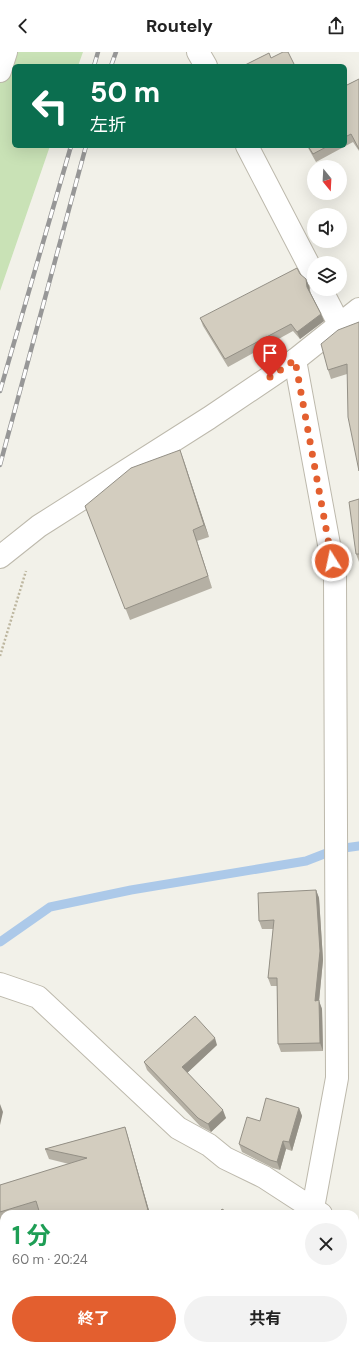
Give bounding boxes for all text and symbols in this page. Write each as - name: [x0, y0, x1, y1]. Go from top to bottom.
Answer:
- text: Routely: [146, 14, 213, 38]
- icon: back: [12, 15, 34, 37]
- icon: share: [325, 15, 347, 37]
- text: 50 m: [90, 74, 160, 111]
- icon: left: [24, 80, 76, 132]
- text: 左折: [90, 113, 126, 137]
- north arrow: [307, 160, 347, 200]
- map controls: [307, 160, 347, 296]
- button: sound: [307, 208, 347, 248]
- button: layers: [307, 256, 347, 296]
- pin: [253, 336, 287, 377]
- icon: arrive: [259, 342, 281, 364]
- position arrow: [311, 540, 353, 582]
- text: 1 分: [12, 1220, 50, 1251]
- button: close: [305, 1223, 347, 1265]
- text: 60 m · 20:24: [12, 1251, 88, 1268]
- button: 終了: [12, 1296, 176, 1342]
- button: 共有: [184, 1296, 347, 1342]

